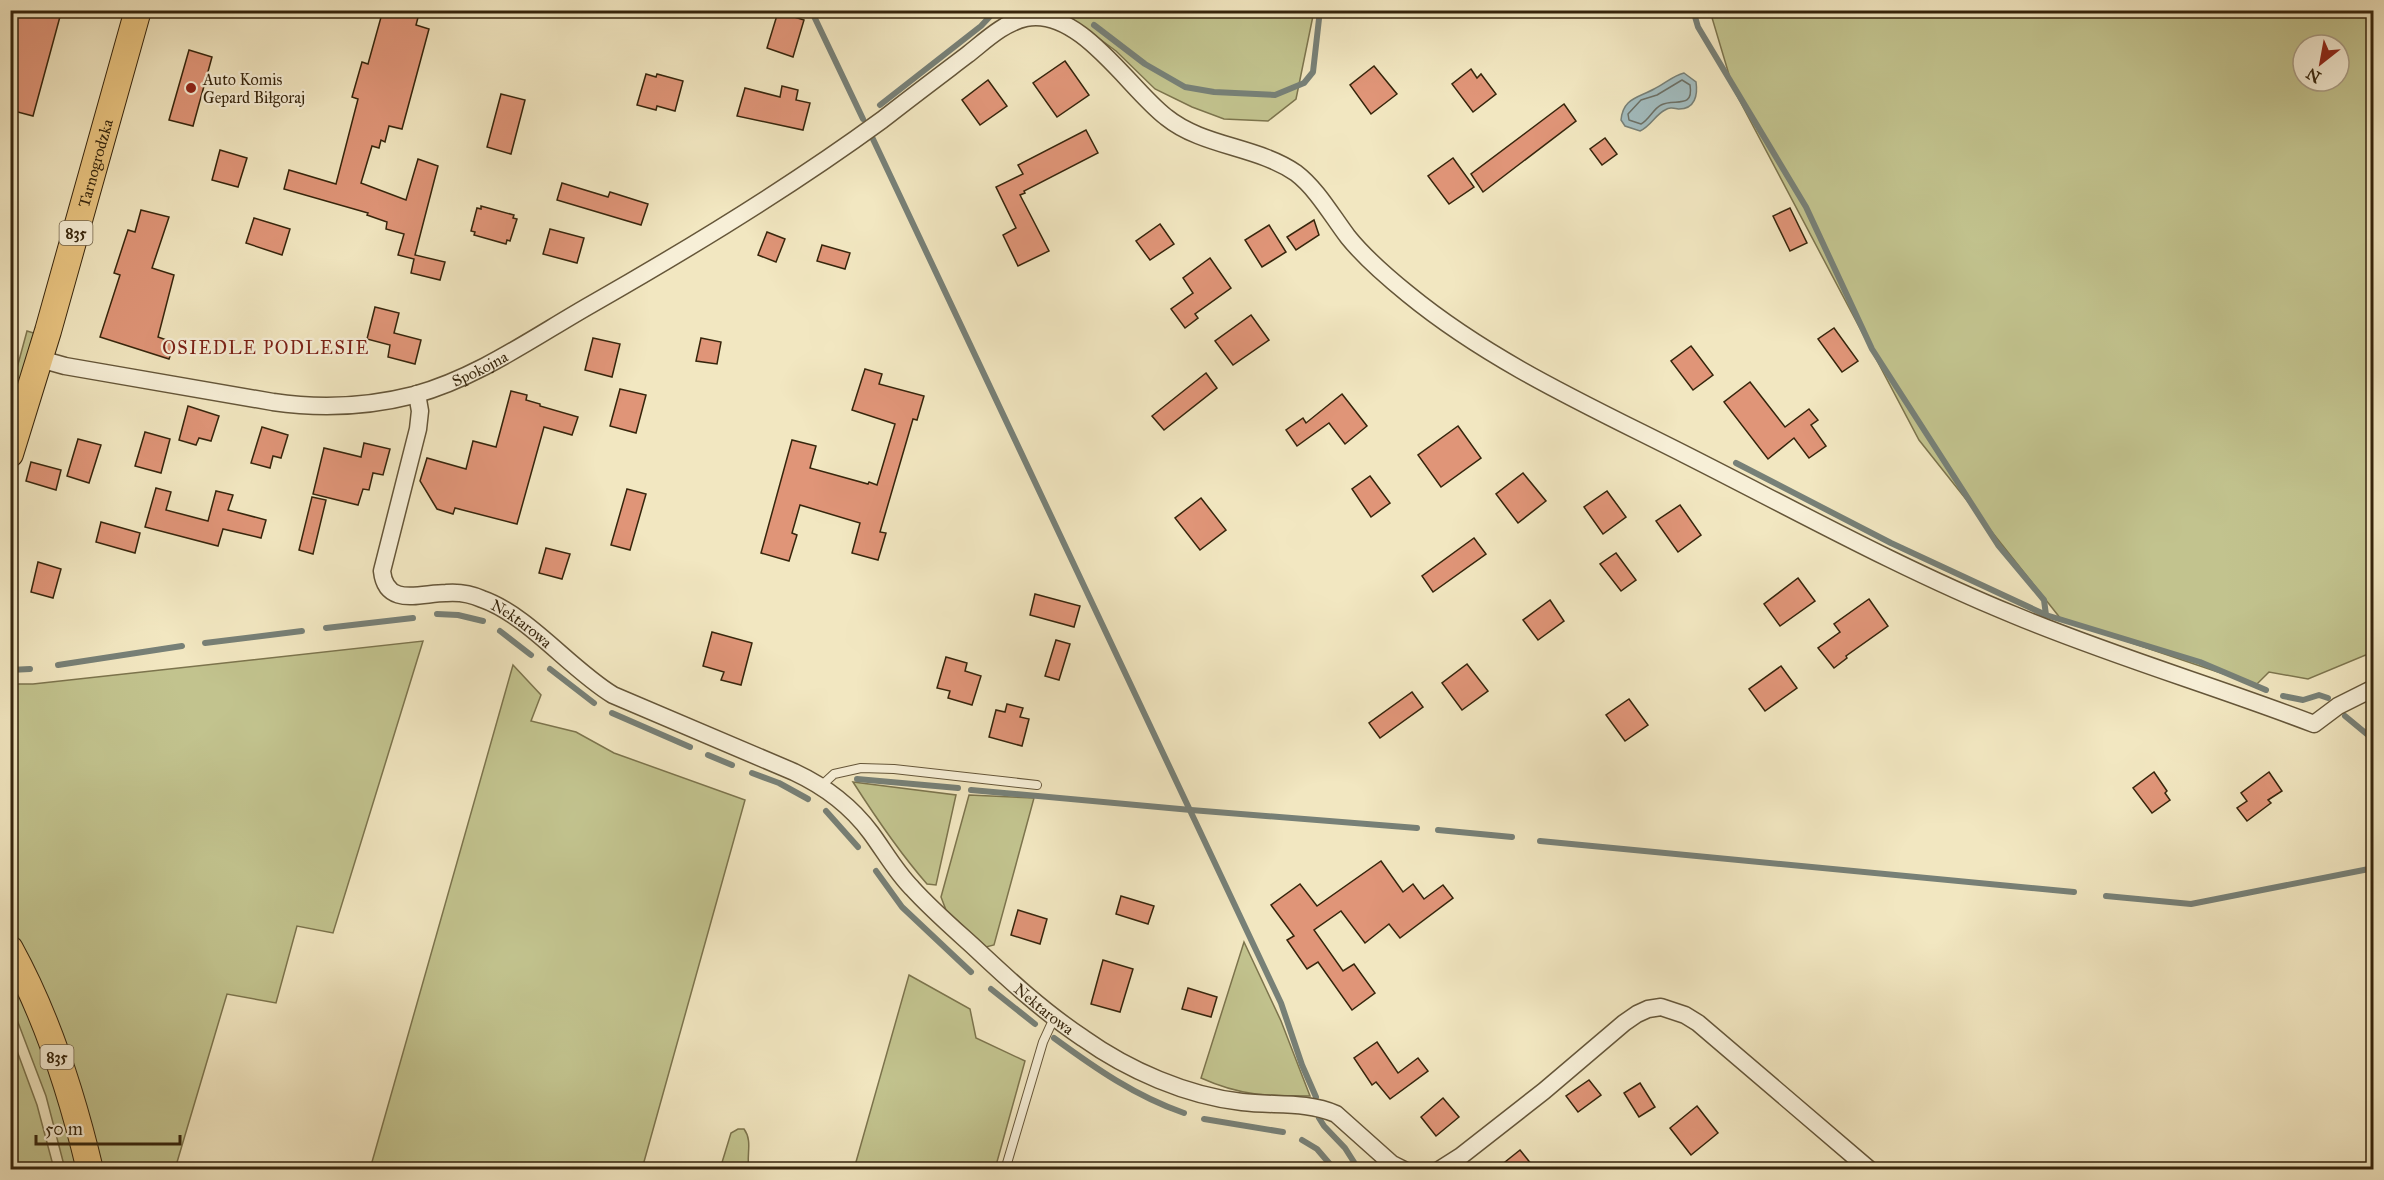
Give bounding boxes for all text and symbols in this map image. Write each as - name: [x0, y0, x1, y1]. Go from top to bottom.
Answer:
- north arrow: [2291, 33, 2351, 93]
- text: N: [2302, 64, 2324, 87]
- place label: Auto Komis Gepard Biłgoraj: [202, 70, 305, 108]
- marker: Auto Komis Gepard Biłgoraj: [184, 81, 198, 95]
- street label: Tarnogrodzka: [74, 117, 117, 210]
- road number: 835: [60, 221, 92, 245]
- district label: OSIEDLE PODLESIE: [162, 337, 370, 359]
- street label: Spokojna: [449, 347, 511, 391]
- street label: Nektarowa: [488, 595, 556, 652]
- street label: Nektarowa: [1010, 979, 1078, 1039]
- road number: 835: [40, 1045, 74, 1069]
- scale bar: [36, 1108, 180, 1146]
- text: 50 m: [45, 1118, 83, 1140]

